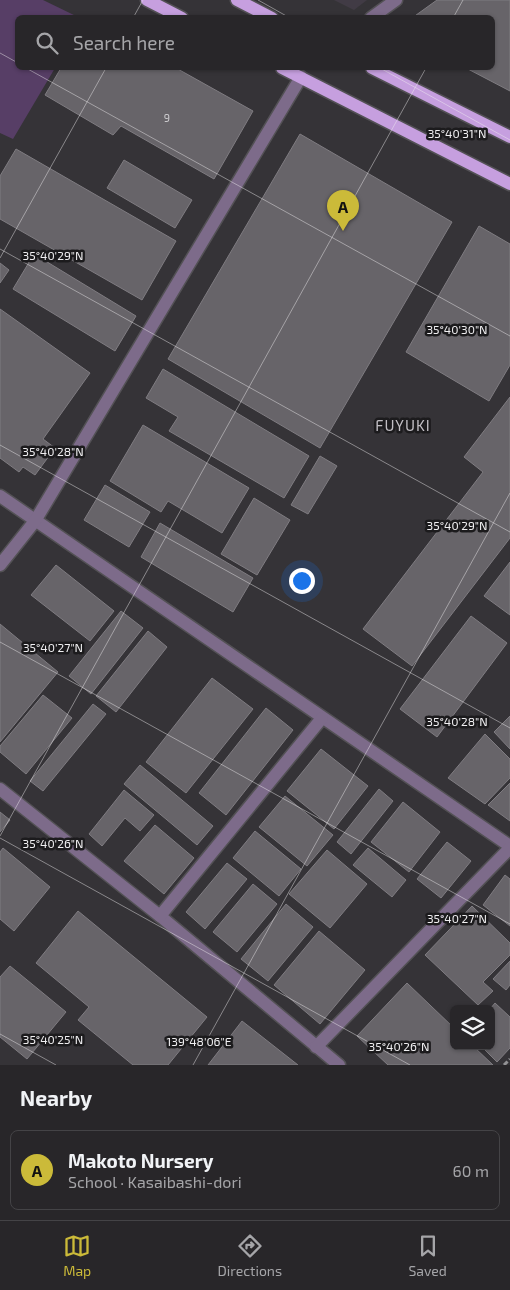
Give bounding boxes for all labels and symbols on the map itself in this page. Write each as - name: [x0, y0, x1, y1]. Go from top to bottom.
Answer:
- house number: 9: [164, 111, 170, 124]
- text: 35°40'31"N: [428, 126, 486, 140]
- pin: A: [327, 190, 359, 231]
- text: 35°40'29"N: [23, 248, 83, 262]
- text: 35°40'30"N: [426, 322, 488, 336]
- district label: FUYUKI: [375, 416, 431, 434]
- text: 35°40'28"N: [22, 444, 84, 458]
- text: 35°40'29"N: [427, 518, 487, 532]
- your location: [289, 568, 315, 594]
- text: 35°40'27"N: [23, 640, 83, 654]
- text: 35°40'28"N: [426, 714, 488, 728]
- text: 35°40'26"N: [23, 836, 83, 850]
- text: 35°40'27"N: [427, 911, 487, 925]
- text: 35°40'25"N: [23, 1032, 83, 1046]
- text: 139°48'06"E: [167, 1034, 232, 1048]
- text: 35°40'26"N: [369, 1039, 429, 1053]

